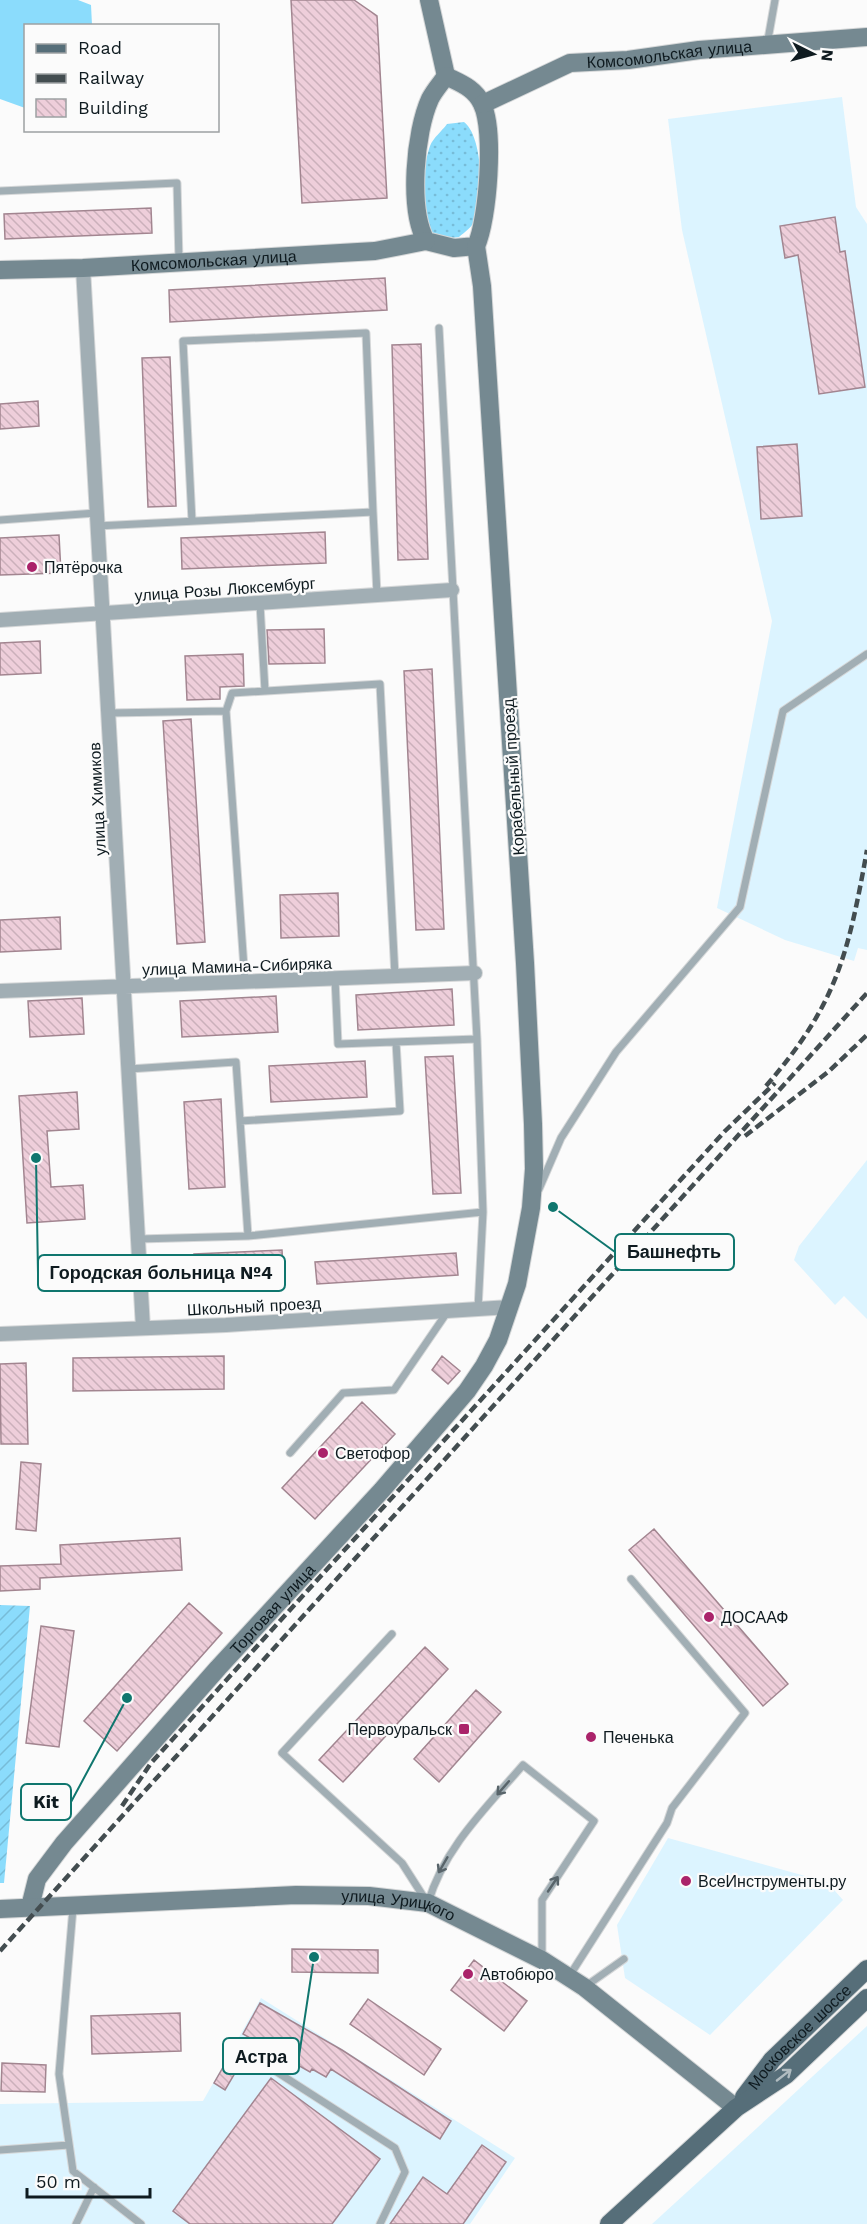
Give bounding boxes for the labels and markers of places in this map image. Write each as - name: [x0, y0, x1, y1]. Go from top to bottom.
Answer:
- place label: Пятёрочка: [44, 558, 123, 577]
- marker: Пятёрочка: [25, 560, 39, 574]
- callout: Башнефть: [615, 1234, 734, 1270]
- callout: Городская больница №4: [38, 1255, 285, 1291]
- place label: Светофор: [335, 1444, 410, 1463]
- marker: Светофор: [316, 1446, 330, 1460]
- place label: ДОСААФ: [721, 1608, 788, 1627]
- marker: ДОСААФ: [702, 1610, 716, 1624]
- place label: Первоуральск: [347, 1720, 453, 1739]
- marker: Первоуральск: [457, 1722, 471, 1736]
- place label: Печенька: [603, 1728, 674, 1747]
- marker: Печенька: [584, 1730, 598, 1744]
- callout: Kit: [21, 1784, 71, 1820]
- place label: ВсеИнструменты.ру: [698, 1872, 846, 1891]
- marker: ВсеИнструменты.ру: [679, 1874, 693, 1888]
- place label: Автобюро: [480, 1965, 554, 1984]
- marker: Автобюро: [461, 1967, 475, 1981]
- callout: Астра: [223, 2038, 299, 2074]

